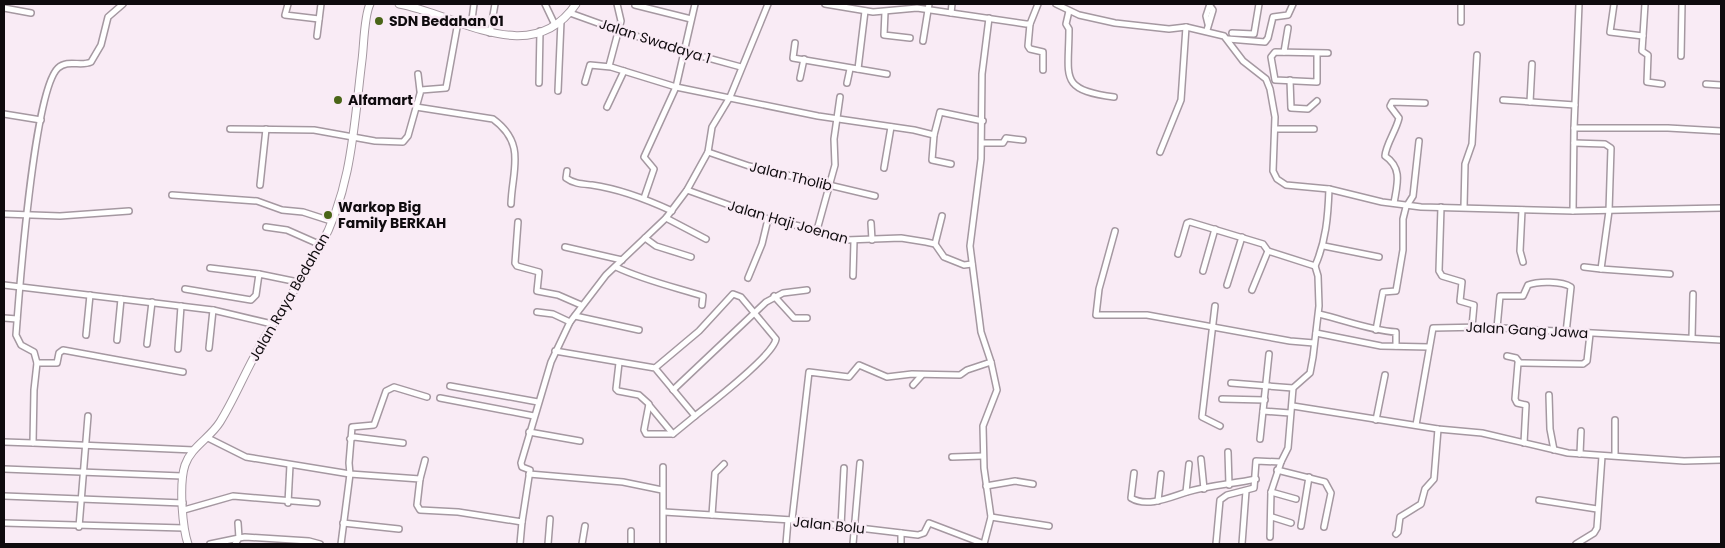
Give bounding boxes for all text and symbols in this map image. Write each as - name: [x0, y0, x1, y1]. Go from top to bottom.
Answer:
- place label: SDN Bedahan 01: [389, 11, 504, 31]
- street label: Jalan Swadaya 1: [597, 14, 713, 68]
- marker: SDN Bedahan 01: [373, 15, 385, 27]
- place label: Alfamart: [348, 90, 413, 110]
- marker: Alfamart: [332, 94, 344, 106]
- street label: Jalan Tholib: [748, 156, 834, 196]
- street label: Jalan Haji Joenan: [725, 195, 851, 249]
- place label: Warkop Big Family BERKAH: [338, 197, 446, 233]
- marker: Warkop Big Family BERKAH: [322, 209, 334, 221]
- street label: Jalan Raya Bedahan: [244, 229, 334, 365]
- street label: Jalan Gang Jawa: [1465, 317, 1589, 343]
- street label: Jalan Bolu: [792, 511, 866, 539]

